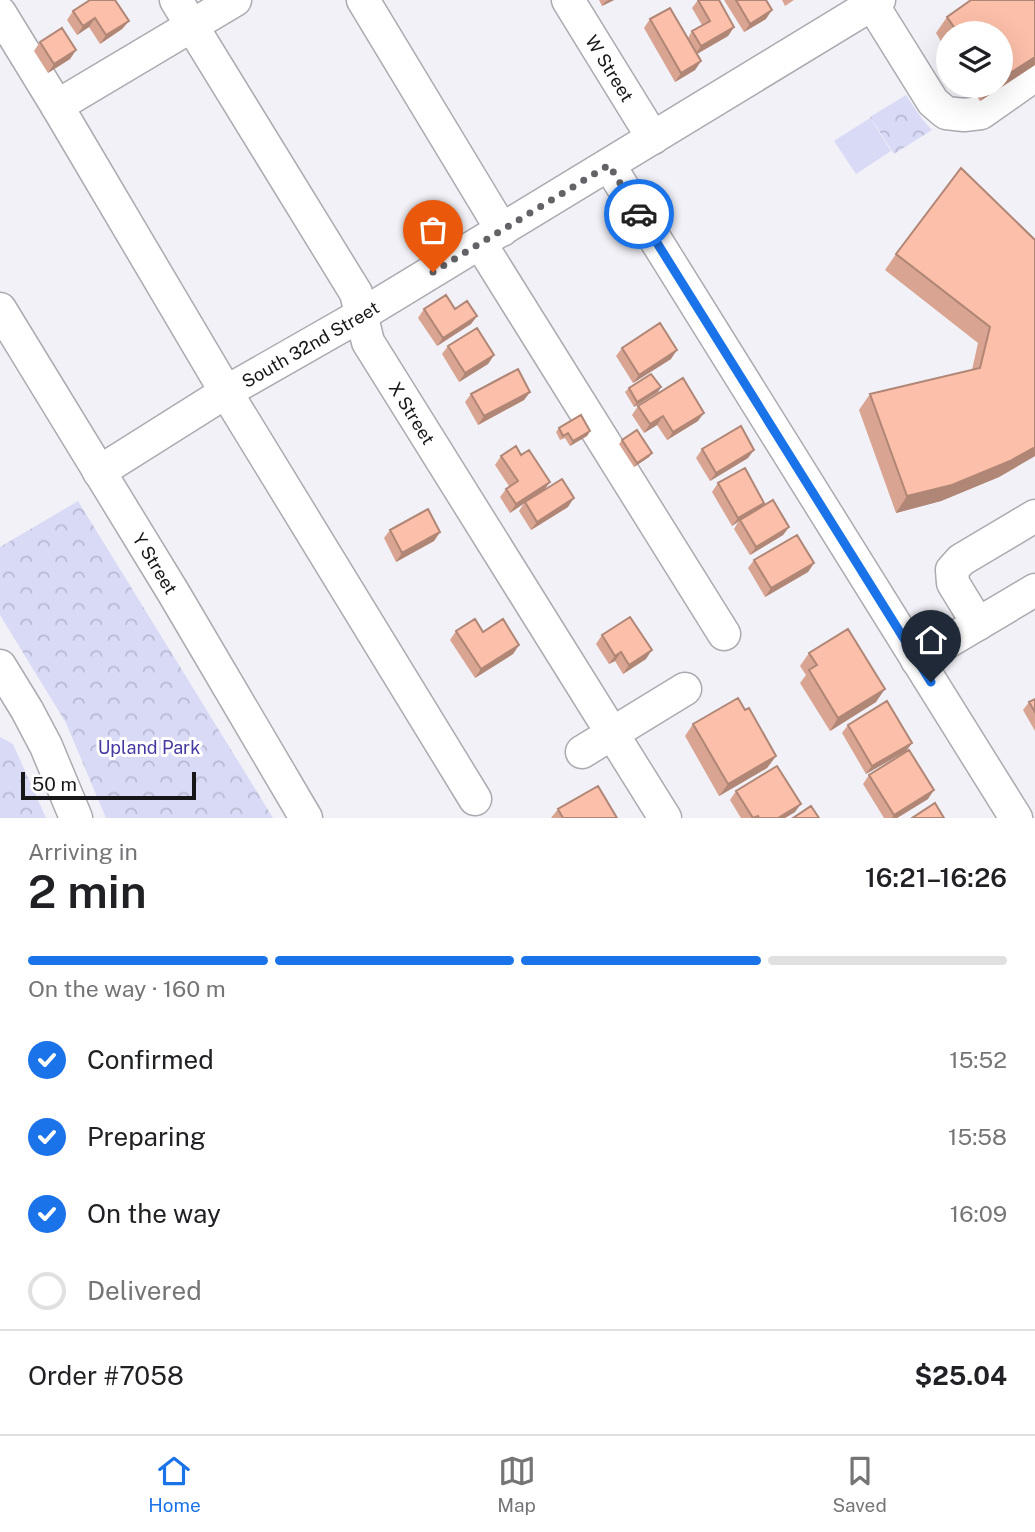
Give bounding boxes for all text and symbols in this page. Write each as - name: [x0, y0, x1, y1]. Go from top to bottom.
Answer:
- map controls: [936, 21, 1013, 98]
- button: layers: [936, 21, 1013, 98]
- street label: W Street: [582, 31, 638, 105]
- courier: [604, 179, 674, 249]
- icon: car: [620, 195, 658, 233]
- pin: [403, 200, 463, 272]
- icon: bag: [414, 211, 452, 249]
- street label: South 32nd Street: [238, 296, 383, 391]
- street label: X Street: [385, 378, 440, 448]
- street label: Y Street: [129, 529, 182, 598]
- pin: [901, 610, 961, 682]
- icon: home: [912, 621, 950, 659]
- park label: Upland Park: [98, 737, 200, 758]
- scale bar: [21, 769, 196, 801]
- text: 50 m: [32, 773, 77, 795]
- text: Arriving in: [28, 838, 138, 865]
- text: 16:21–16:26: [865, 862, 1007, 893]
- text: 2 min: [28, 864, 147, 918]
- text: On the way · 160 m: [28, 975, 226, 1002]
- icon: check: [28, 1041, 66, 1079]
- text: Confirmed: [87, 1044, 214, 1075]
- text: 15:52: [949, 1046, 1007, 1073]
- icon: check: [28, 1118, 66, 1156]
- text: Preparing: [87, 1121, 206, 1152]
- text: 15:58: [948, 1123, 1007, 1150]
- icon: check: [28, 1195, 66, 1233]
- text: On the way: [87, 1198, 221, 1229]
- text: 16:09: [950, 1200, 1007, 1227]
- text: Delivered: [87, 1275, 202, 1306]
- text: Order #7058: [28, 1360, 184, 1391]
- text: $25.04: [915, 1360, 1007, 1391]
- tab: Home: [148, 1452, 201, 1516]
- tab: Map: [497, 1452, 536, 1516]
- tab: Saved: [832, 1452, 887, 1516]

